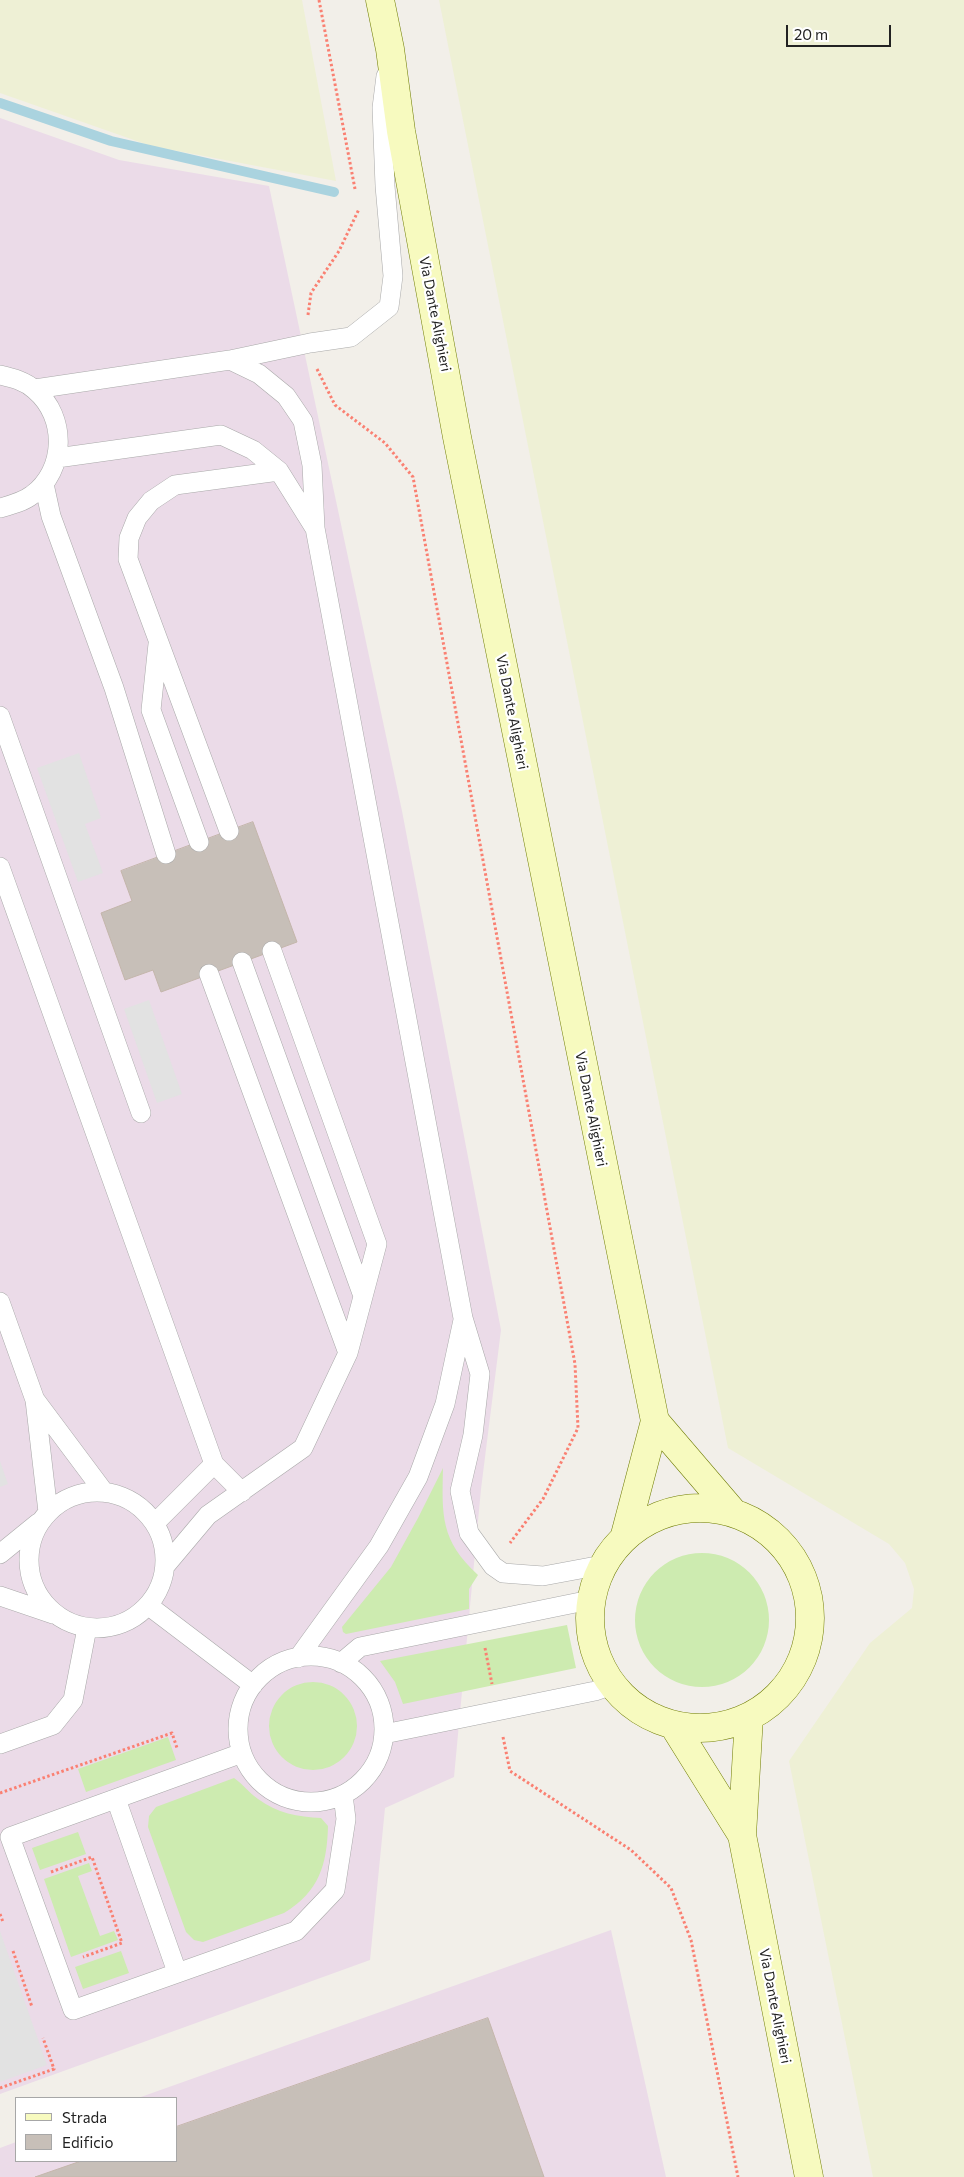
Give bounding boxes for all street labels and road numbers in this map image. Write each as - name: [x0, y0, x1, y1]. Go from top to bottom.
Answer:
- street label: Via Dante Alighieri: [416, 255, 454, 373]
- street label: Via Dante Alighieri: [493, 653, 531, 771]
- street label: Via Dante Alighieri: [572, 1050, 610, 1168]
- street label: Via Dante Alighieri: [756, 1947, 794, 2065]

